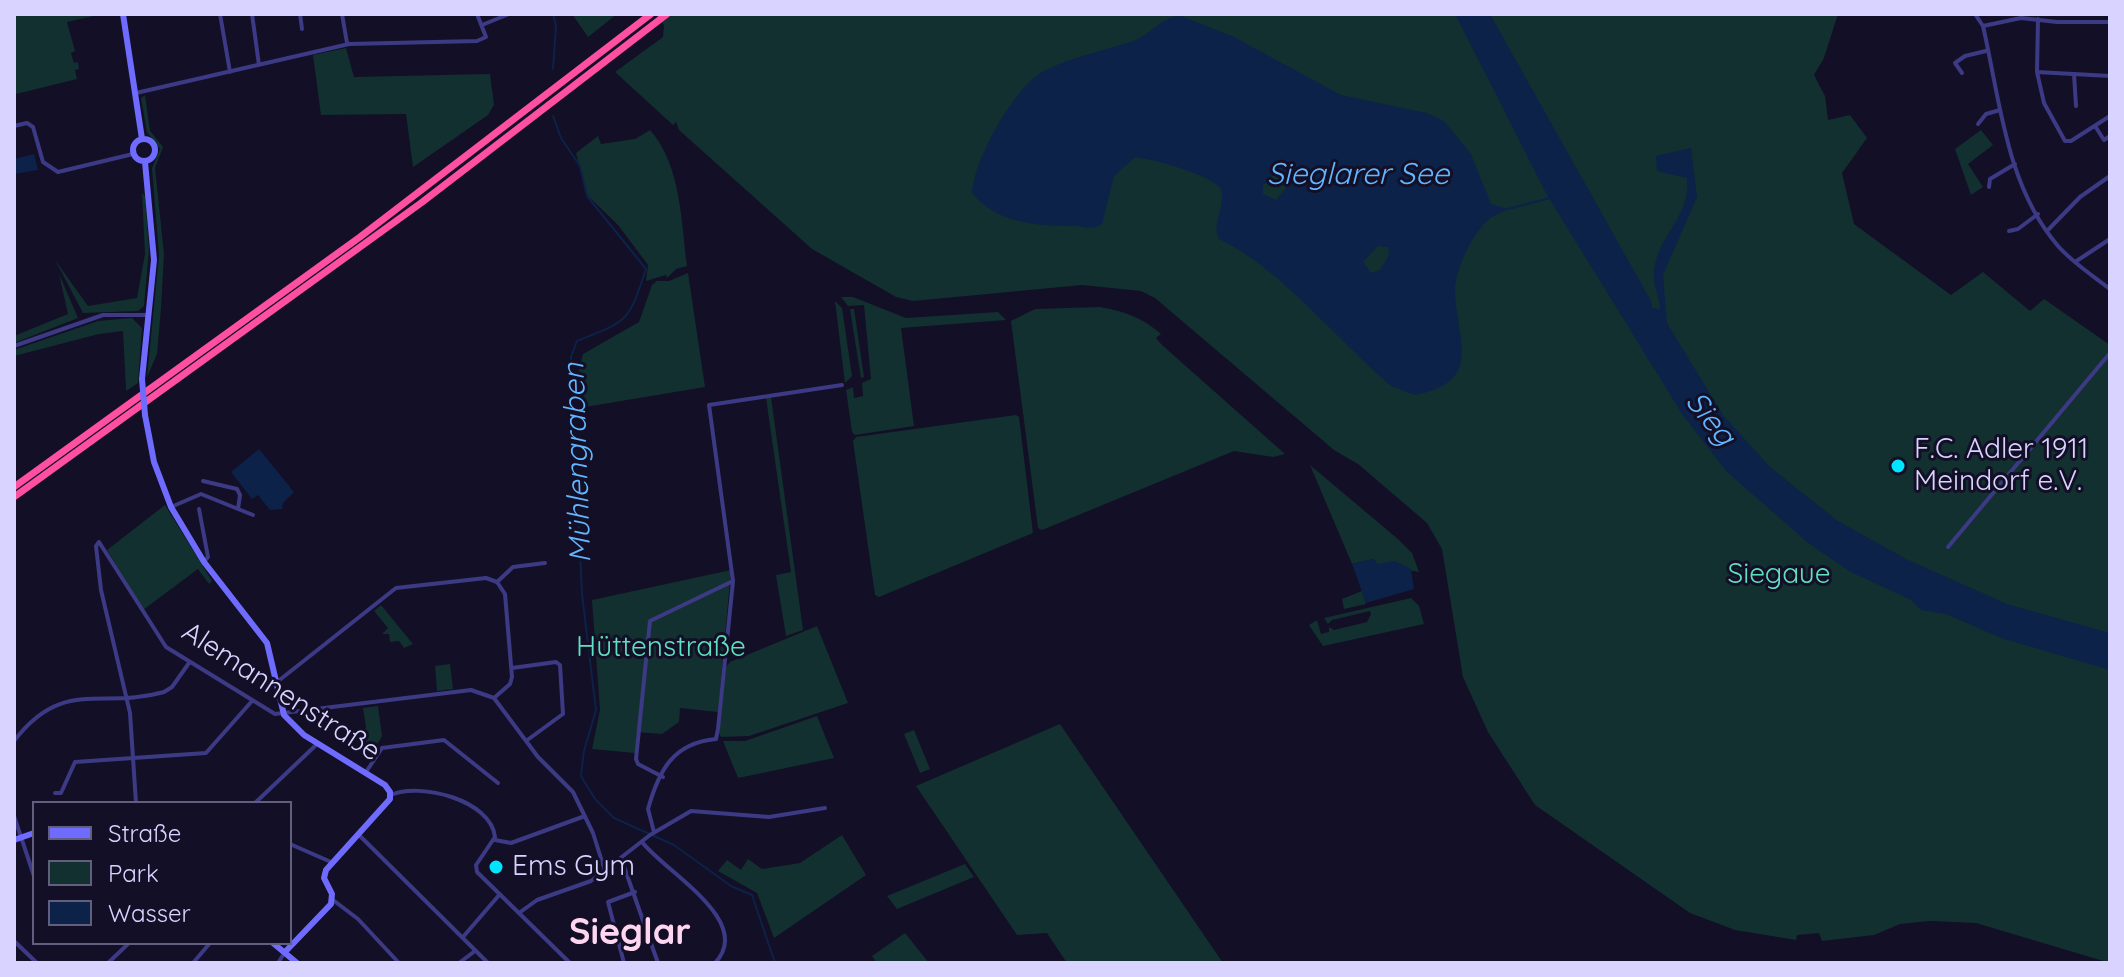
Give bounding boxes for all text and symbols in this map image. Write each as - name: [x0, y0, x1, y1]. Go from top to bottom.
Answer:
- water label: Sieglarer See: [1267, 157, 1449, 193]
- water label: Mühlengraben: [557, 362, 599, 564]
- water label: Sieg: [1678, 385, 1742, 453]
- place label: F.C. Adler 1911 Meindorf e.V.: [1914, 433, 2088, 499]
- marker: F.C. Adler 1911 Meindorf e.V.: [1889, 457, 1907, 475]
- park label: Siegaue: [1727, 558, 1831, 592]
- street label: Alemannenstraße: [175, 615, 387, 769]
- park label: Hüttenstraße: [576, 631, 746, 665]
- legend: [32, 801, 292, 945]
- text: Straße: [108, 818, 181, 848]
- place label: Ems Gym: [512, 850, 635, 884]
- text: Park: [108, 858, 159, 888]
- marker: Ems Gym: [487, 858, 505, 876]
- text: Wasser: [108, 898, 191, 928]
- district label: Sieglar: [569, 911, 691, 955]

